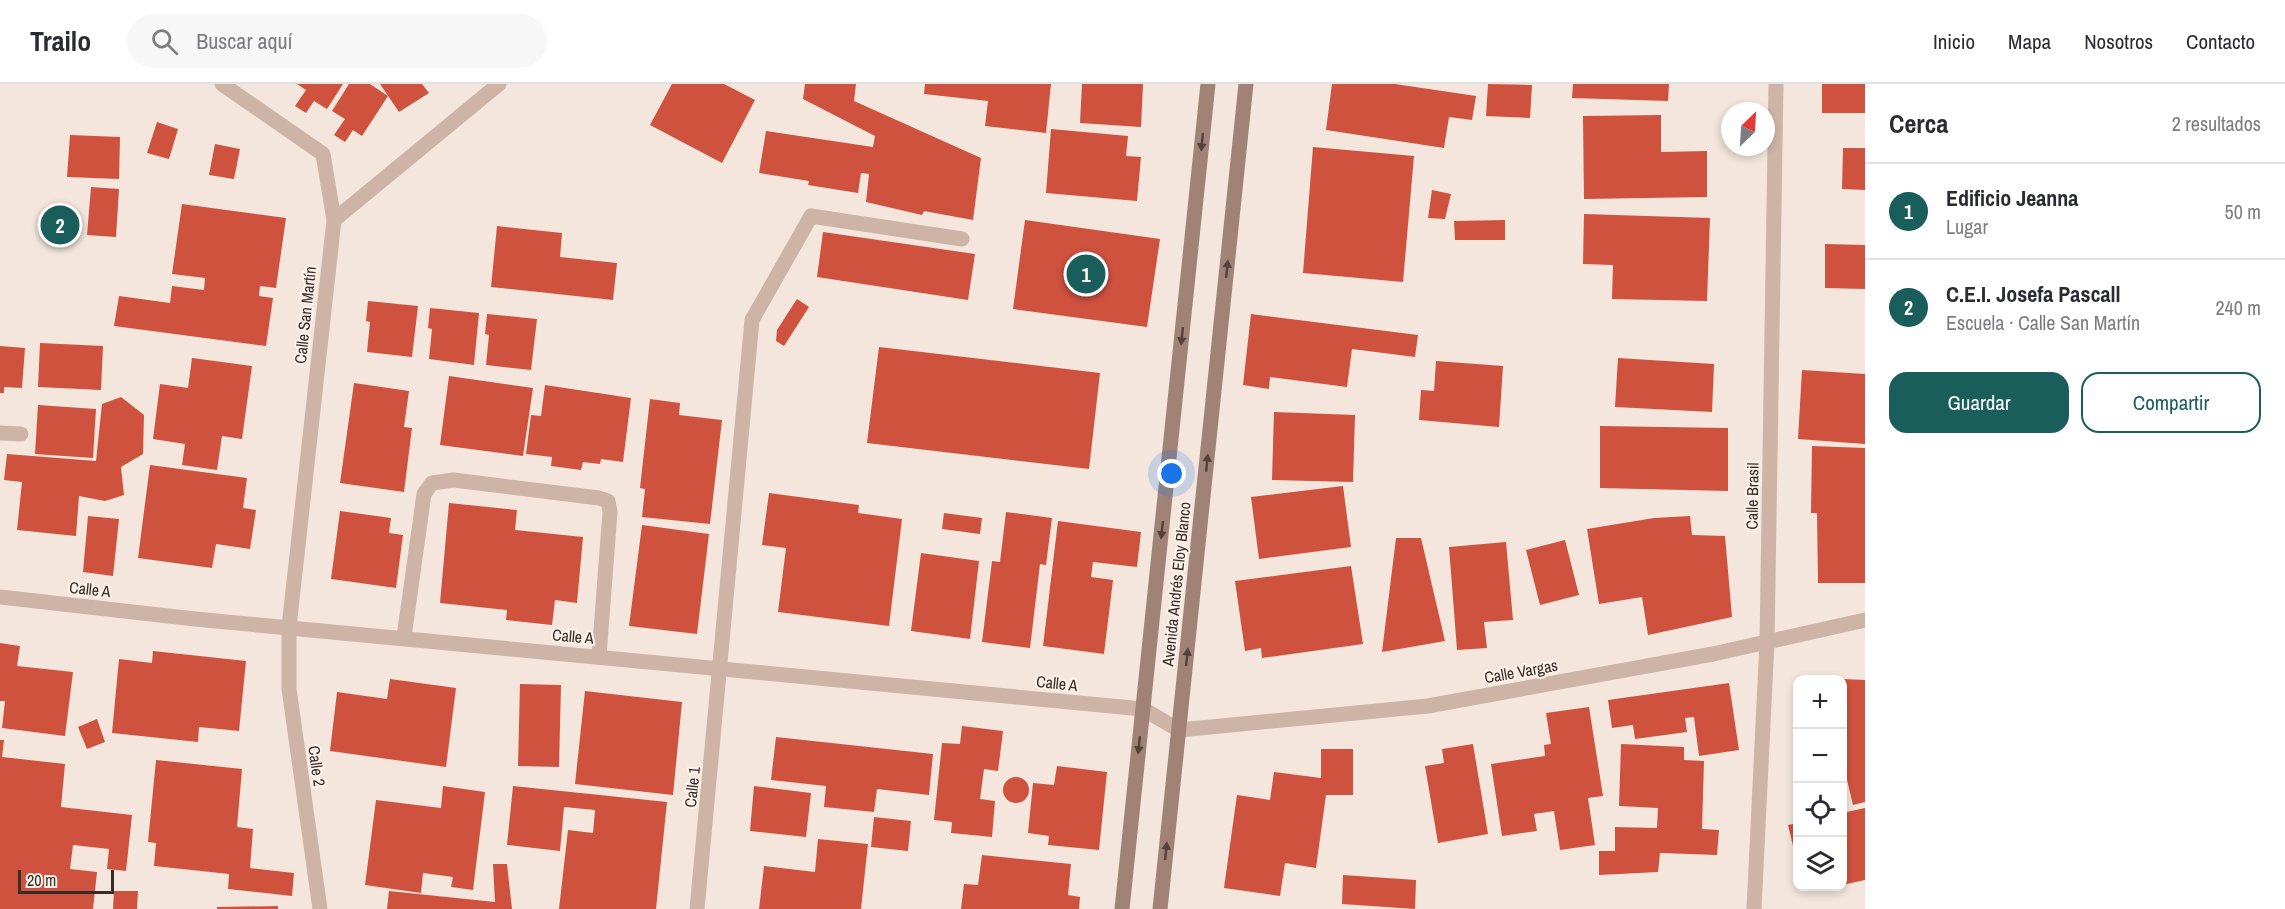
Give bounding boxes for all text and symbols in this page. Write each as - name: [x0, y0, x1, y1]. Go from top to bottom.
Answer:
- search box: [127, 14, 547, 68]
- text: Trailo: [30, 22, 91, 60]
- icon: search: [148, 25, 181, 58]
- text: Buscar aquí: [196, 26, 293, 56]
- text: Inicio: [1933, 27, 1975, 56]
- text: Mapa: [2008, 27, 2051, 56]
- text: Nosotros: [2084, 27, 2153, 56]
- text: Contacto: [2186, 27, 2255, 56]
- north arrow: [1721, 102, 1775, 156]
- text: Cerca: [1889, 106, 1948, 141]
- text: 2 resultados: [2172, 110, 2261, 137]
- one-way arrow: [1197, 133, 1207, 152]
- text: Edificio Jeanna: [1946, 183, 2078, 213]
- text: 1: [1904, 198, 1913, 225]
- text: 50 m: [2225, 198, 2261, 225]
- pin: 2: [40, 202, 80, 248]
- text: Lugar: [1946, 213, 1988, 240]
- pin: 1: [1066, 252, 1106, 297]
- one-way arrow: [1222, 259, 1232, 278]
- street label: Calle San Martín: [289, 265, 321, 365]
- text: C.E.I. Josefa Pascall: [1946, 279, 2121, 309]
- text: 2: [1904, 294, 1913, 321]
- text: 240 m: [2215, 294, 2261, 321]
- text: Escuela · Calle San Martín: [1946, 309, 2140, 336]
- one-way arrow: [1177, 327, 1187, 346]
- button: Guardar: [1889, 372, 2069, 433]
- button: Compartir: [2081, 372, 2261, 433]
- one-way arrow: [1202, 453, 1212, 472]
- your location: [1157, 459, 1186, 488]
- street label: Calle Brasil: [1740, 462, 1764, 530]
- street label: Avenida Andrés Eloy Blanco: [1156, 501, 1196, 668]
- one-way arrow: [1157, 521, 1166, 540]
- street label: Calle A: [68, 576, 112, 602]
- street label: Calle A: [551, 623, 595, 649]
- one-way arrow: [1182, 647, 1192, 666]
- street label: Calle Vargas: [1483, 654, 1559, 688]
- street label: Calle A: [1035, 670, 1079, 696]
- map controls: [1793, 675, 1847, 891]
- button: +: [1793, 675, 1847, 729]
- button: −: [1793, 729, 1847, 783]
- one-way arrow: [1134, 736, 1144, 755]
- street label: Calle 2: [303, 744, 331, 788]
- street label: Calle 1: [679, 765, 705, 808]
- button: locate: [1793, 783, 1847, 837]
- button: layers: [1793, 837, 1847, 891]
- one-way arrow: [1162, 841, 1171, 860]
- scale bar: [18, 867, 114, 894]
- text: 20 m: [27, 869, 56, 891]

